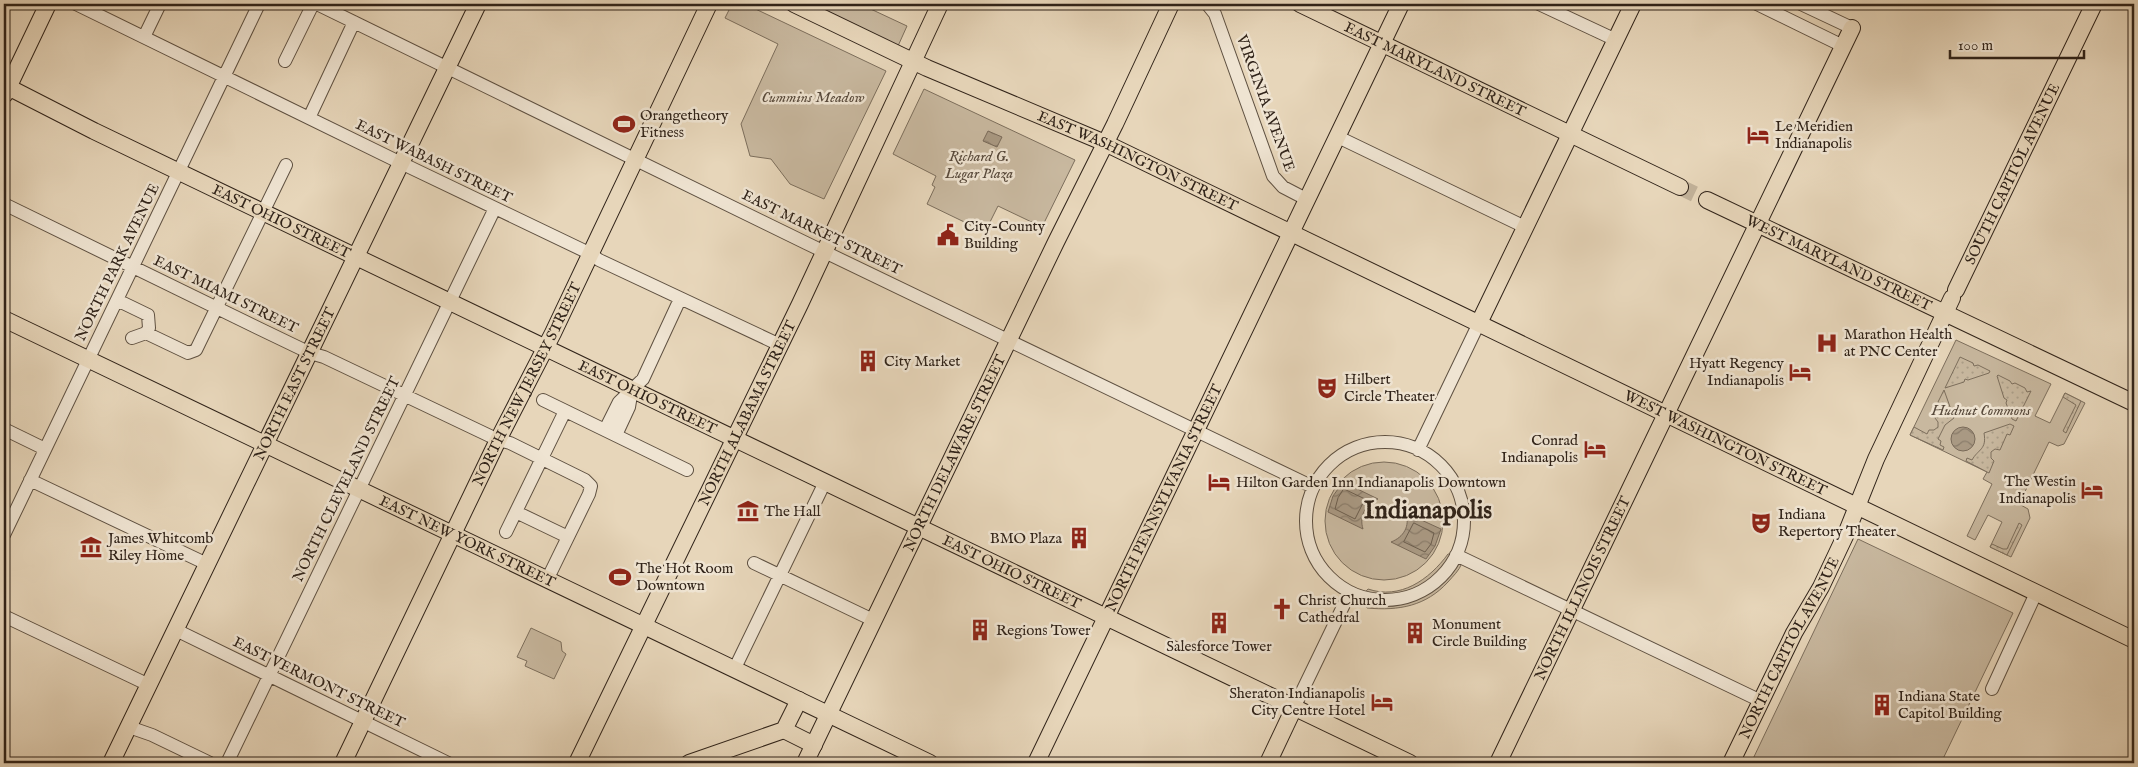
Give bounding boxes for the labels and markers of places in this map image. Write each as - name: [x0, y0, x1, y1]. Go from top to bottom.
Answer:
- place label: Orangetheory Fitness: [640, 106, 729, 142]
- sports icon: Orangetheory Fitness: [611, 111, 637, 137]
- place label: Le Meridien Indianapolis: [1775, 117, 1853, 153]
- hotel icon: Le Meridien Indianapolis: [1745, 122, 1771, 148]
- place label: City-County Building: [964, 217, 1046, 253]
- public building icon: City-County Building: [935, 222, 961, 248]
- place label: Marathon Health at PNC Center: [1844, 325, 1952, 361]
- hospital icon: Marathon Health at PNC Center: [1814, 330, 1840, 356]
- building icon: City Market: [855, 348, 881, 374]
- place label: City Market: [884, 352, 960, 371]
- place label: Hyatt Regency Indianapolis: [1689, 354, 1785, 390]
- hotel icon: Hyatt Regency Indianapolis: [1787, 359, 1813, 385]
- place label: Hilbert Circle Theater: [1344, 370, 1435, 406]
- theatre icon: Hilbert Circle Theater: [1314, 375, 1340, 401]
- place label: Conrad Indianapolis: [1501, 431, 1579, 467]
- hotel icon: Conrad Indianapolis: [1582, 436, 1608, 462]
- hotel icon: Hilton Garden Inn Indianapolis Downtown: [1206, 469, 1232, 495]
- place label: The Westin Indianapolis: [1999, 472, 2076, 508]
- place label: Hilton Garden Inn Indianapolis Downtown: [1236, 473, 1506, 492]
- hotel icon: The Westin Indianapolis: [2079, 477, 2105, 503]
- museum icon: The Hall: [735, 498, 761, 524]
- place label: The Hall: [764, 502, 822, 521]
- place label: Indiana Repertory Theater: [1778, 505, 1896, 541]
- theatre icon: Indiana Repertory Theater: [1748, 510, 1774, 536]
- building icon: BMO Plaza: [1066, 525, 1092, 551]
- place label: James Whitcomb Riley Home: [106, 529, 213, 565]
- place label: BMO Plaza: [990, 529, 1063, 548]
- museum icon: James Whitcomb Riley Home: [78, 534, 104, 560]
- place label: The Hot Room Downtown: [636, 559, 734, 595]
- sports icon: The Hot Room Downtown: [607, 564, 633, 590]
- place label: Christ Church Cathedral: [1298, 591, 1386, 627]
- church icon: Christ Church Cathedral: [1269, 596, 1295, 622]
- building icon: Salesforce Tower: [1206, 610, 1232, 636]
- place label: Monument Circle Building: [1432, 615, 1528, 651]
- building icon: Regions Tower: [967, 617, 993, 643]
- building icon: Monument Circle Building: [1402, 620, 1428, 646]
- place label: Regions Tower: [996, 621, 1091, 640]
- place label: Salesforce Tower: [1166, 637, 1272, 656]
- place label: Sheraton Indianapolis City Centre Hotel: [1229, 684, 1366, 720]
- place label: Indiana State Capitol Building: [1898, 687, 2003, 723]
- hotel icon: Sheraton Indianapolis City Centre Hotel: [1369, 689, 1395, 715]
- building icon: Indiana State Capitol Building: [1869, 692, 1895, 718]

